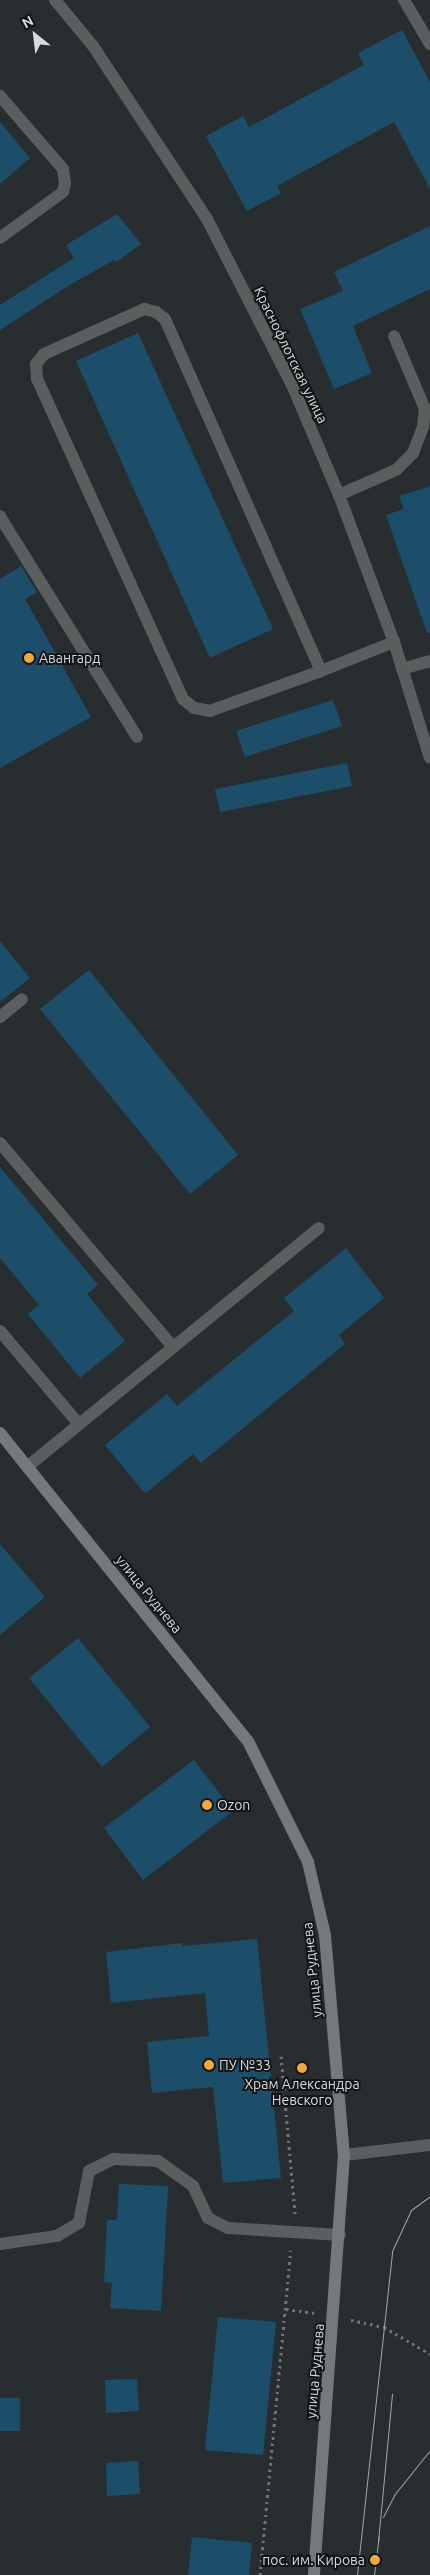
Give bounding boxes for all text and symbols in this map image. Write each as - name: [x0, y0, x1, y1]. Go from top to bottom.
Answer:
- north arrow: [10, 10, 60, 60]
- text: N: [19, 12, 36, 31]
- street label: Краснофлотская улица: [251, 284, 331, 426]
- place label: Авангард: [39, 650, 100, 666]
- marker: Авангард: [23, 652, 35, 664]
- street label: улица Руднева: [112, 1552, 186, 1636]
- place label: Ozon: [217, 1797, 250, 1813]
- marker: Ozon: [201, 1799, 213, 1811]
- street label: улица Руднева: [299, 1922, 325, 2018]
- place label: ПУ №33: [219, 2057, 271, 2073]
- marker: ПУ №33: [203, 2059, 215, 2071]
- marker: Храм Александра Невского: [296, 2062, 308, 2074]
- place label: Храм Александра Невского: [244, 2076, 360, 2108]
- street label: улица Руднева: [302, 2323, 328, 2419]
- place label: пос. им. Кирова: [262, 2552, 365, 2568]
- marker: пос. им. Кирова: [369, 2554, 381, 2566]

